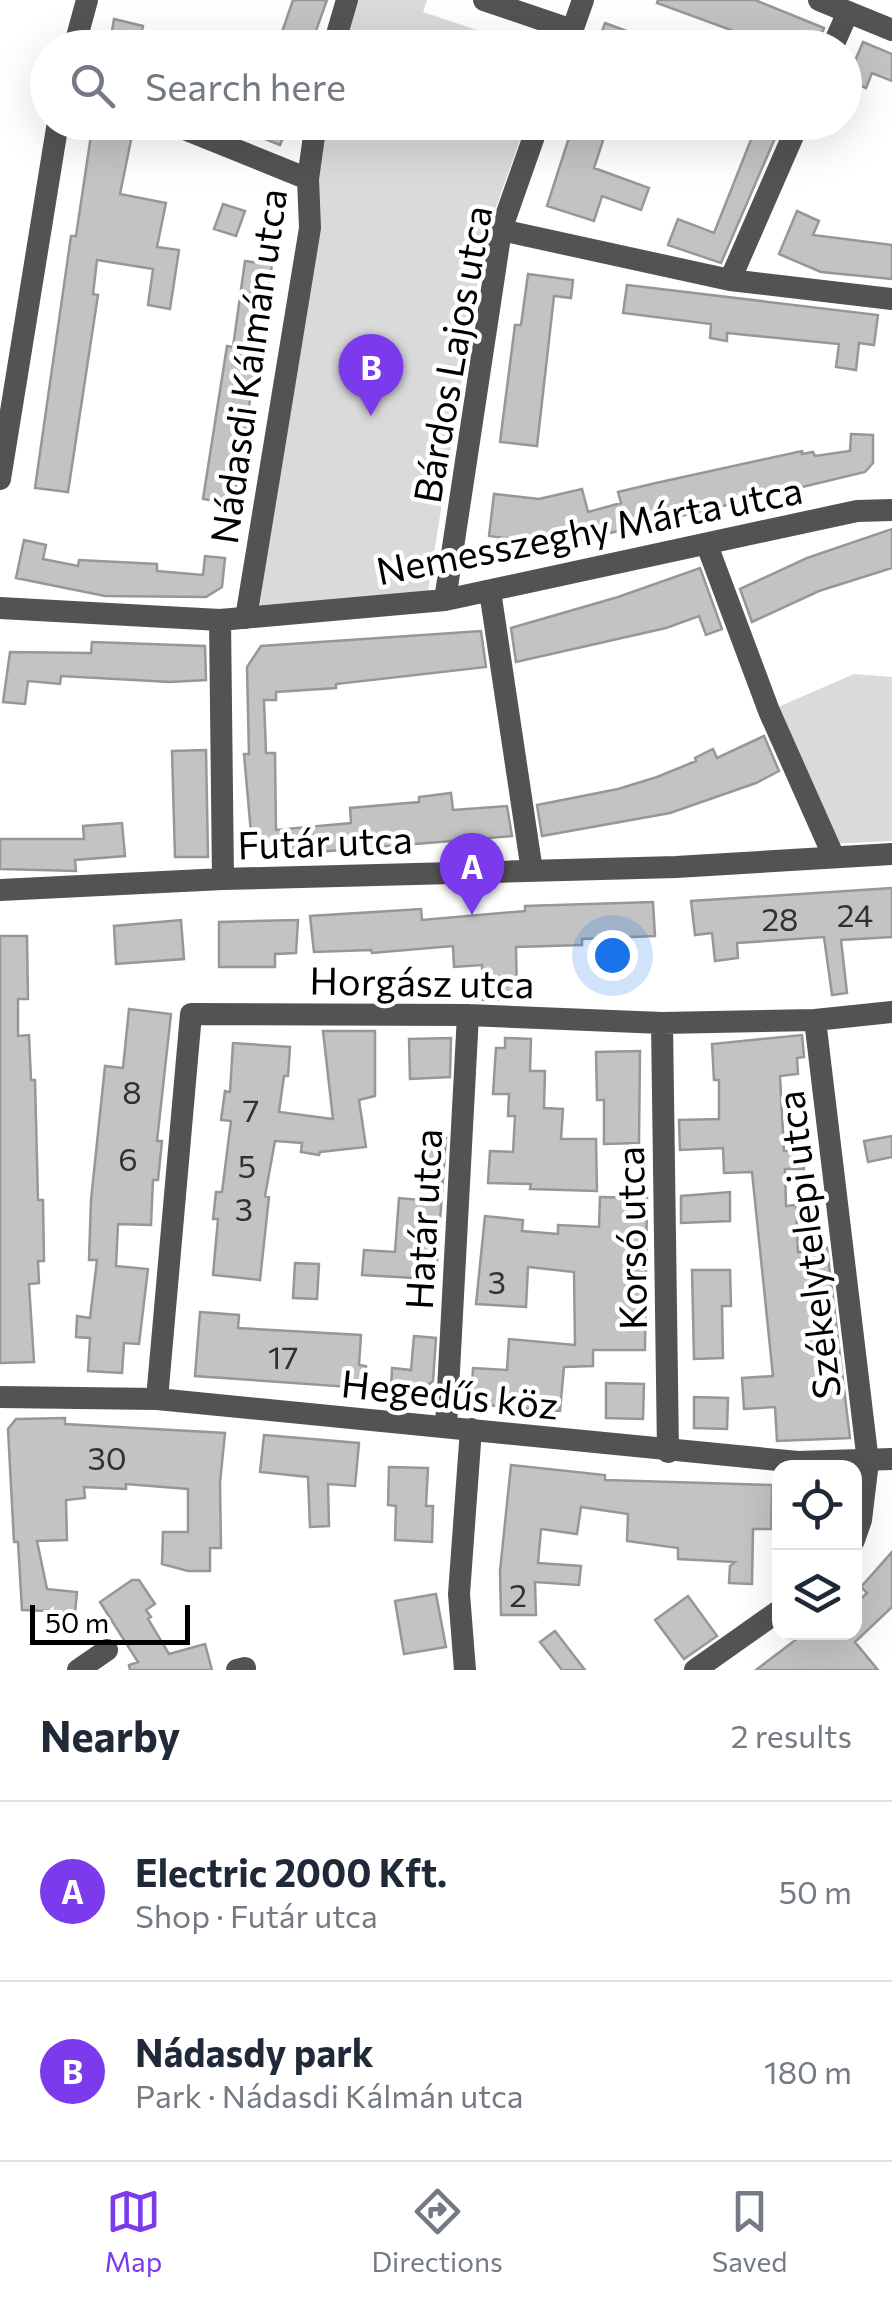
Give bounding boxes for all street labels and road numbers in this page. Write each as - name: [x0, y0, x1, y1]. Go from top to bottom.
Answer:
- street label: Nádasdi Kálmán utca: [199, 185, 295, 547]
- street label: Bárdos Lajos utca: [402, 202, 500, 506]
- street label: Nemesszeghy Márta utca: [372, 465, 806, 593]
- street label: Futár utca: [237, 814, 413, 868]
- street label: Horgász utca: [309, 956, 535, 1006]
- street label: Székelytelepi utca: [765, 1088, 849, 1402]
- street label: Határ utca: [394, 1127, 450, 1311]
- street label: Korsó utca: [605, 1146, 655, 1330]
- street label: Hegedűs köz: [339, 1358, 561, 1428]

